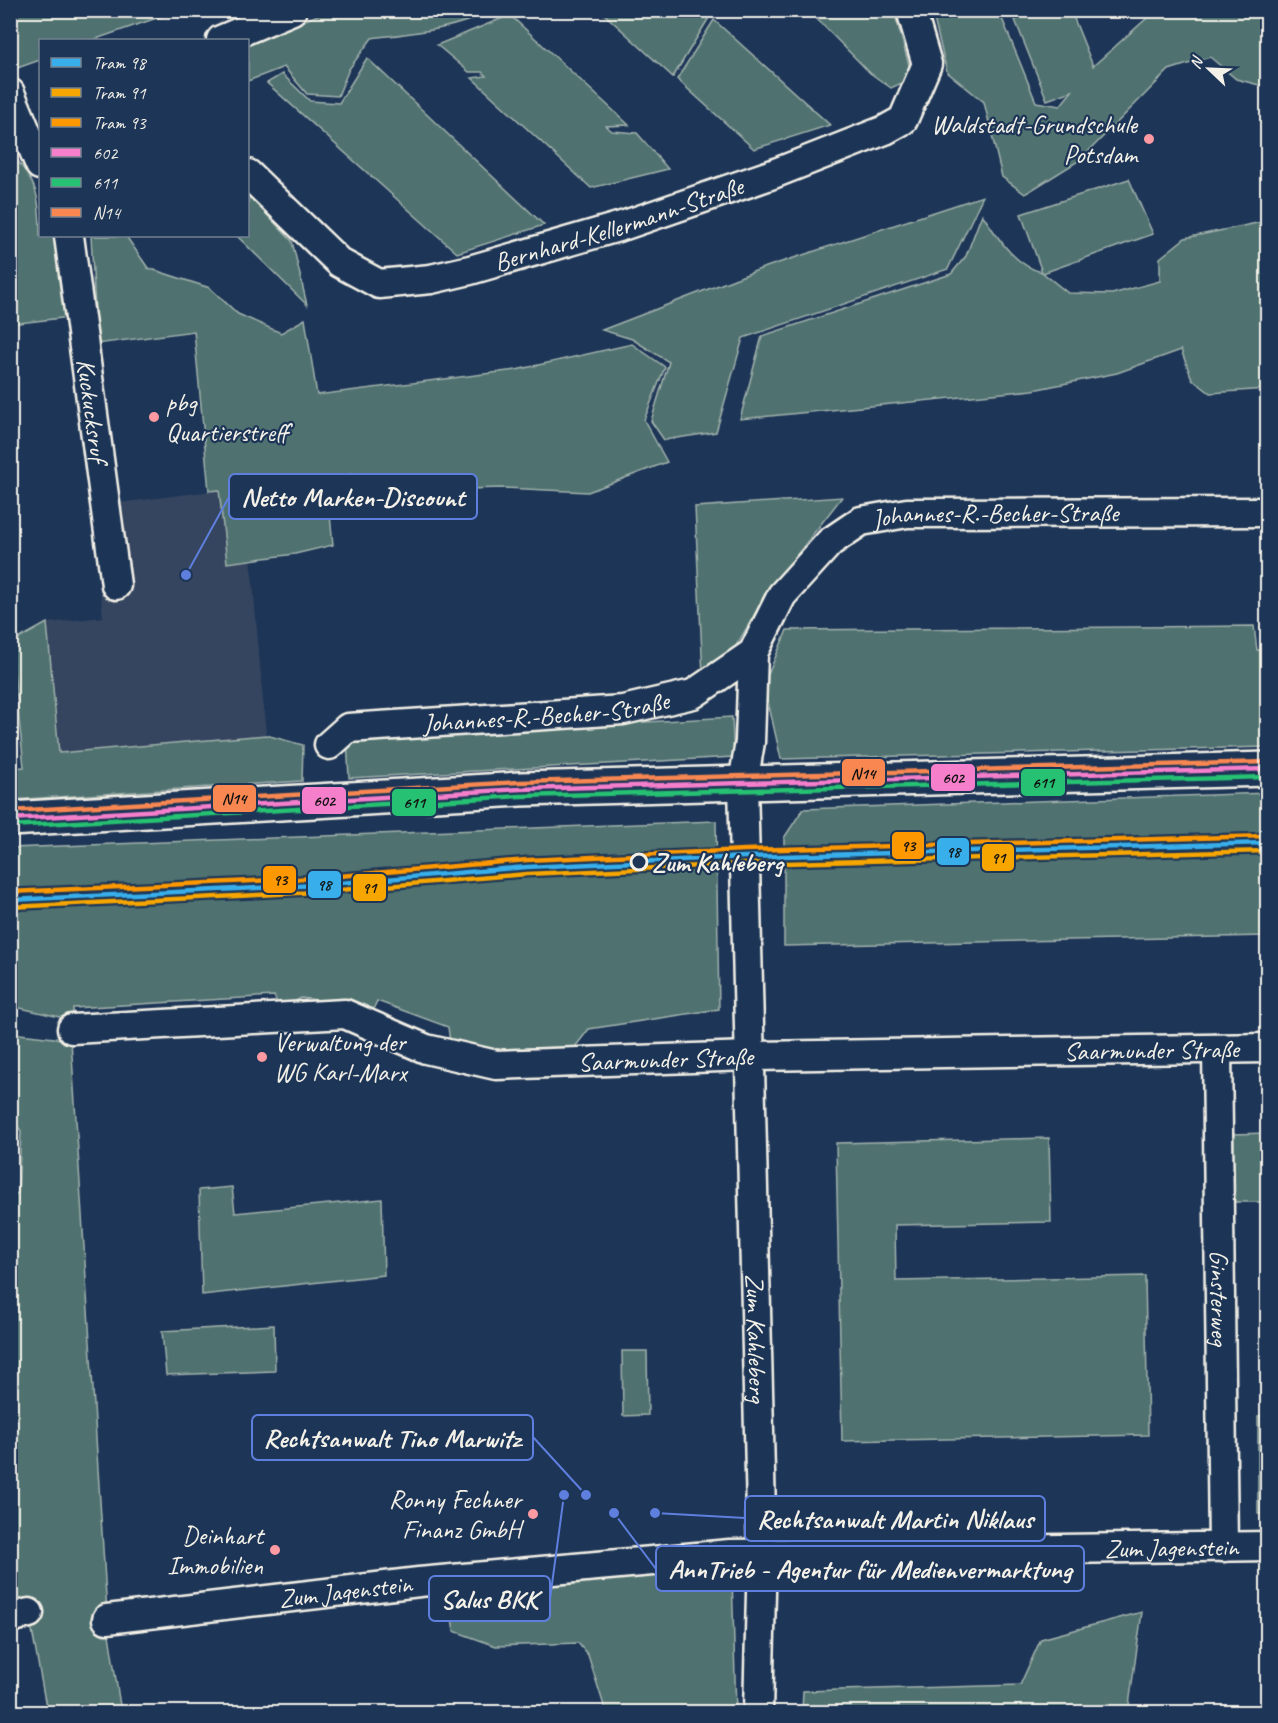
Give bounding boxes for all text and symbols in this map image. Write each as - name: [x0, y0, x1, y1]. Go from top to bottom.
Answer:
- legend: [39, 39, 249, 237]
- north arrow: [1179, 39, 1239, 99]
- text: Tram 98: [93, 52, 148, 74]
- text: N: [1185, 52, 1208, 72]
- text: Tram 91: [93, 82, 147, 104]
- place label: Waldstadt-Grundschule Potsdam: [931, 108, 1139, 171]
- text: Tram 93: [93, 112, 148, 134]
- marker: Waldstadt-Grundschule Potsdam: [1142, 132, 1156, 146]
- text: 602: [93, 142, 119, 164]
- street label: Bernhard-Kellermann-Straße: [490, 168, 750, 279]
- text: 611: [93, 172, 118, 194]
- text: N14: [93, 202, 122, 224]
- street label: Kuckucksruf: [69, 357, 117, 470]
- place label: pbg Quartierstreff: [166, 386, 293, 449]
- marker: pbg Quartierstreff: [147, 410, 161, 424]
- callout: Netto Marken-Discount: [229, 474, 477, 519]
- text: Netto Marken-Discount: [241, 480, 468, 514]
- street label: Johannes-R.-Becher-Straße: [867, 496, 1121, 536]
- street label: Johannes-R.-Becher-Straße: [420, 683, 674, 740]
- line badge: N14: [841, 758, 886, 787]
- line badge: 602: [930, 763, 976, 792]
- text: N14: [851, 764, 877, 784]
- text: 602: [942, 768, 966, 788]
- line badge: 611: [1020, 768, 1066, 797]
- text: 611: [1032, 773, 1056, 793]
- line badge: N14: [212, 784, 257, 813]
- line badge: 602: [301, 786, 347, 815]
- line badge: 611: [391, 788, 437, 817]
- text: N14: [222, 789, 248, 809]
- text: 602: [313, 791, 337, 811]
- text: 611: [403, 793, 427, 813]
- line badge: 93: [891, 831, 925, 860]
- text: 93: [901, 836, 917, 856]
- line badge: 98: [936, 837, 970, 866]
- text: 98: [946, 842, 962, 862]
- line badge: 91: [981, 843, 1015, 872]
- place label: Zum Kahleberg: [652, 846, 785, 879]
- text: 91: [991, 848, 1007, 868]
- marker: Zum Kahleberg: [630, 853, 648, 871]
- line badge: 93: [262, 865, 297, 894]
- text: 93: [273, 870, 289, 890]
- line badge: 98: [307, 870, 342, 899]
- line badge: 91: [352, 873, 387, 902]
- text: 98: [317, 875, 333, 895]
- text: 91: [362, 878, 378, 898]
- place label: Verwaltung der WG Karl-Marx: [274, 1026, 409, 1089]
- street label: Saarmunder Straße: [1064, 1032, 1242, 1068]
- street label: Saarmunder Straße: [577, 1039, 756, 1079]
- marker: Verwaltung der WG Karl-Marx: [255, 1050, 269, 1064]
- street label: Ginsterweg: [1203, 1250, 1237, 1348]
- street label: Zum Kahleberg: [739, 1273, 775, 1405]
- callout: Rechtsanwalt Tino Marwitz: [252, 1415, 533, 1460]
- text: Rechtsanwalt Tino Marwitz: [264, 1421, 524, 1455]
- place label: Ronny Fechner Finanz GmbH: [389, 1483, 525, 1546]
- callout: Rechtsanwalt Martin Niklaus: [745, 1496, 1045, 1541]
- text: Rechtsanwalt Martin Niklaus: [757, 1502, 1036, 1536]
- marker: Ronny Fechner Finanz GmbH: [526, 1507, 540, 1521]
- place label: Deinhart Immobilien: [167, 1519, 265, 1582]
- street label: Zum Jagenstein: [1104, 1530, 1240, 1565]
- marker: Deinhart Immobilien: [268, 1543, 282, 1557]
- callout: AnnTrieb - Agentur für Medienvermarktung: [656, 1546, 1084, 1591]
- text: AnnTrieb - Agentur für Medienvermarktung: [668, 1552, 1075, 1586]
- street label: Zum Jagenstein: [277, 1566, 415, 1615]
- callout: Salus BKK: [429, 1576, 550, 1621]
- text: Salus BKK: [440, 1582, 543, 1616]

